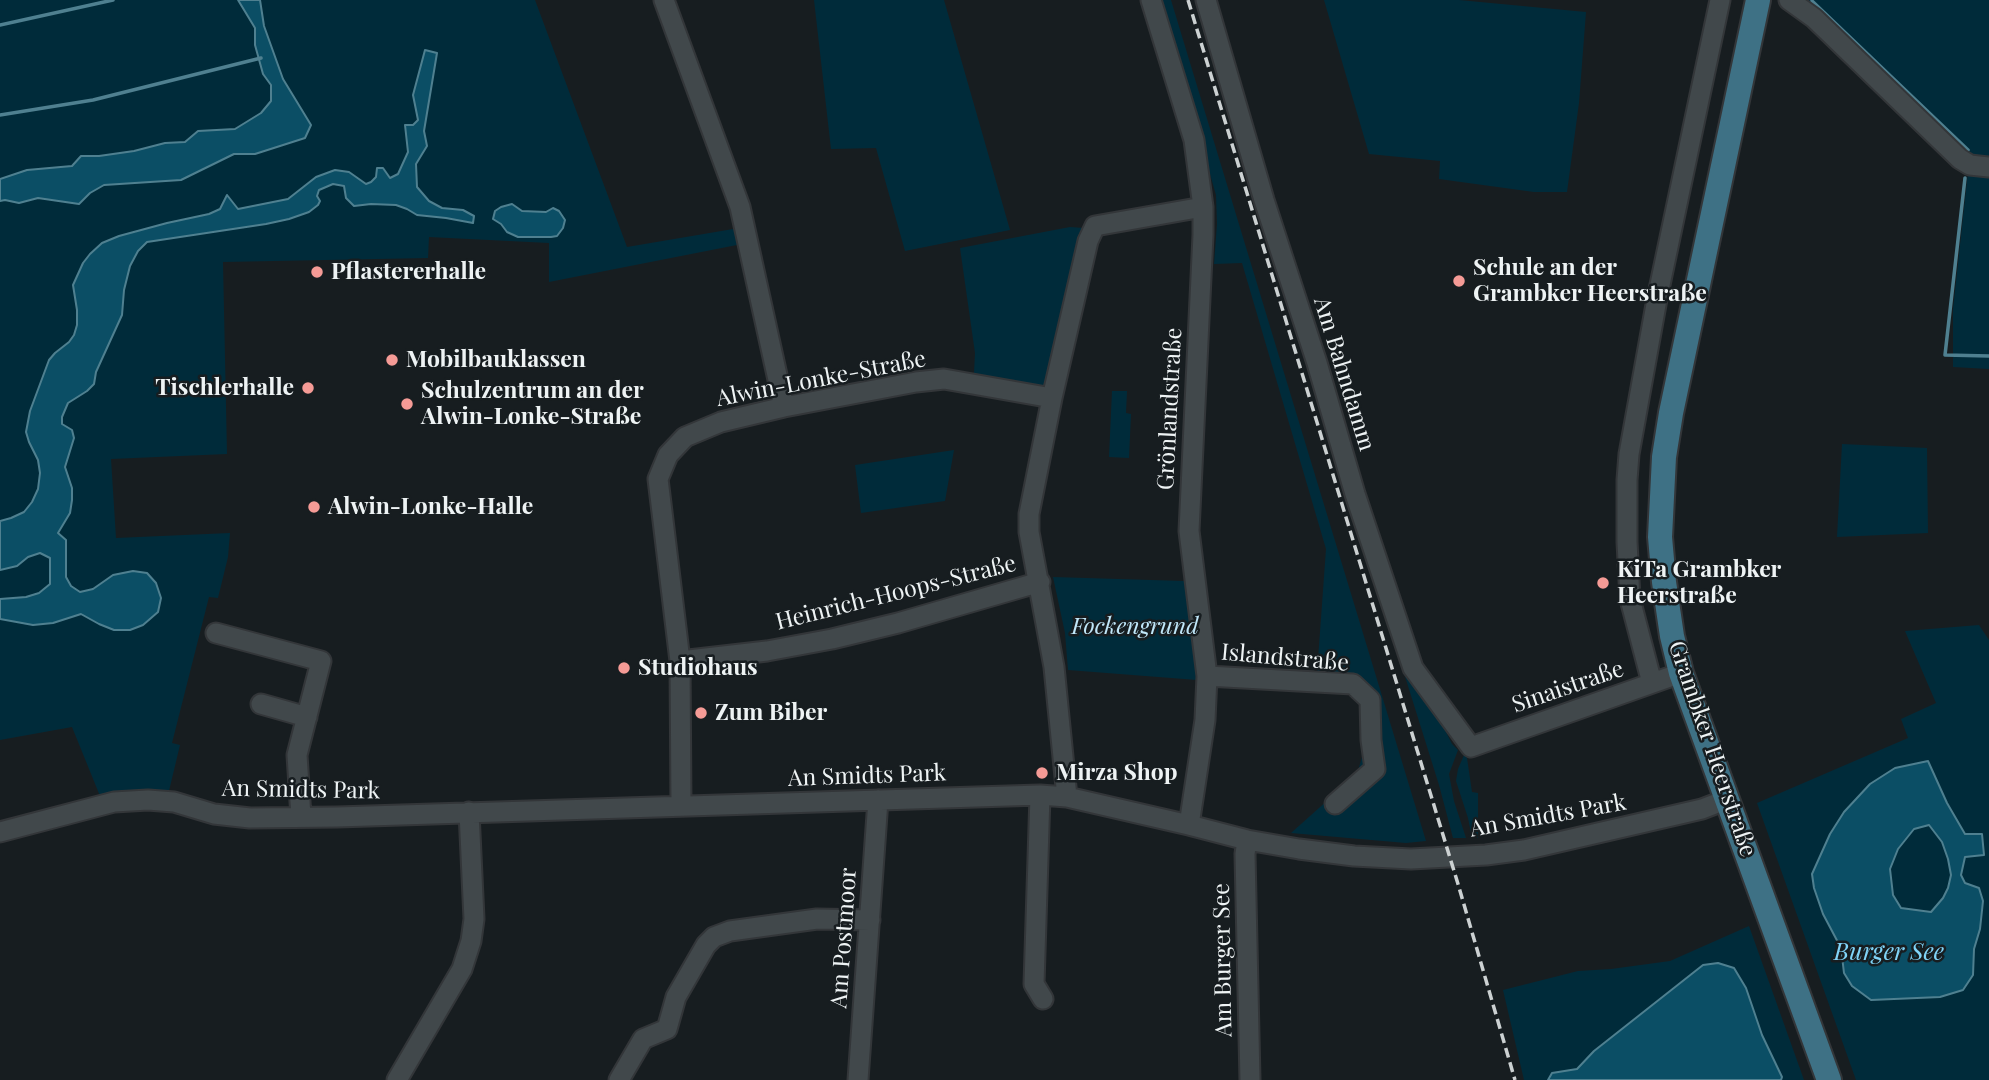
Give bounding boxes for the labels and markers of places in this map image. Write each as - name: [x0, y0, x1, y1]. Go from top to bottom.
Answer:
- place label: Schule an der Grambker Heerstraße: [1473, 254, 1707, 308]
- place label: Pflastererhalle: [331, 258, 486, 286]
- marker: Pflastererhalle: [309, 264, 325, 280]
- marker: Schule an der Grambker Heerstraße: [1451, 273, 1467, 289]
- place label: Mobilbauklassen: [406, 346, 586, 374]
- marker: Mobilbauklassen: [384, 352, 400, 368]
- place label: Tischlerhalle: [155, 374, 294, 402]
- place label: Schulzentrum an der Alwin-Lonke-Straße: [421, 377, 644, 431]
- marker: Tischlerhalle: [300, 380, 316, 396]
- marker: Schulzentrum an der Alwin-Lonke-Straße: [399, 396, 415, 412]
- place label: Alwin-Lonke-Halle: [328, 493, 533, 521]
- marker: Alwin-Lonke-Halle: [306, 499, 322, 515]
- place label: KiTa Grambker Heerstraße: [1617, 556, 1781, 610]
- marker: KiTa Grambker Heerstraße: [1595, 575, 1611, 591]
- place label: Studiohaus: [638, 654, 758, 682]
- marker: Studiohaus: [616, 660, 632, 676]
- place label: Zum Biber: [715, 699, 827, 727]
- marker: Zum Biber: [693, 705, 709, 721]
- place label: Mirza Shop: [1056, 759, 1178, 787]
- marker: Mirza Shop: [1034, 765, 1050, 781]

